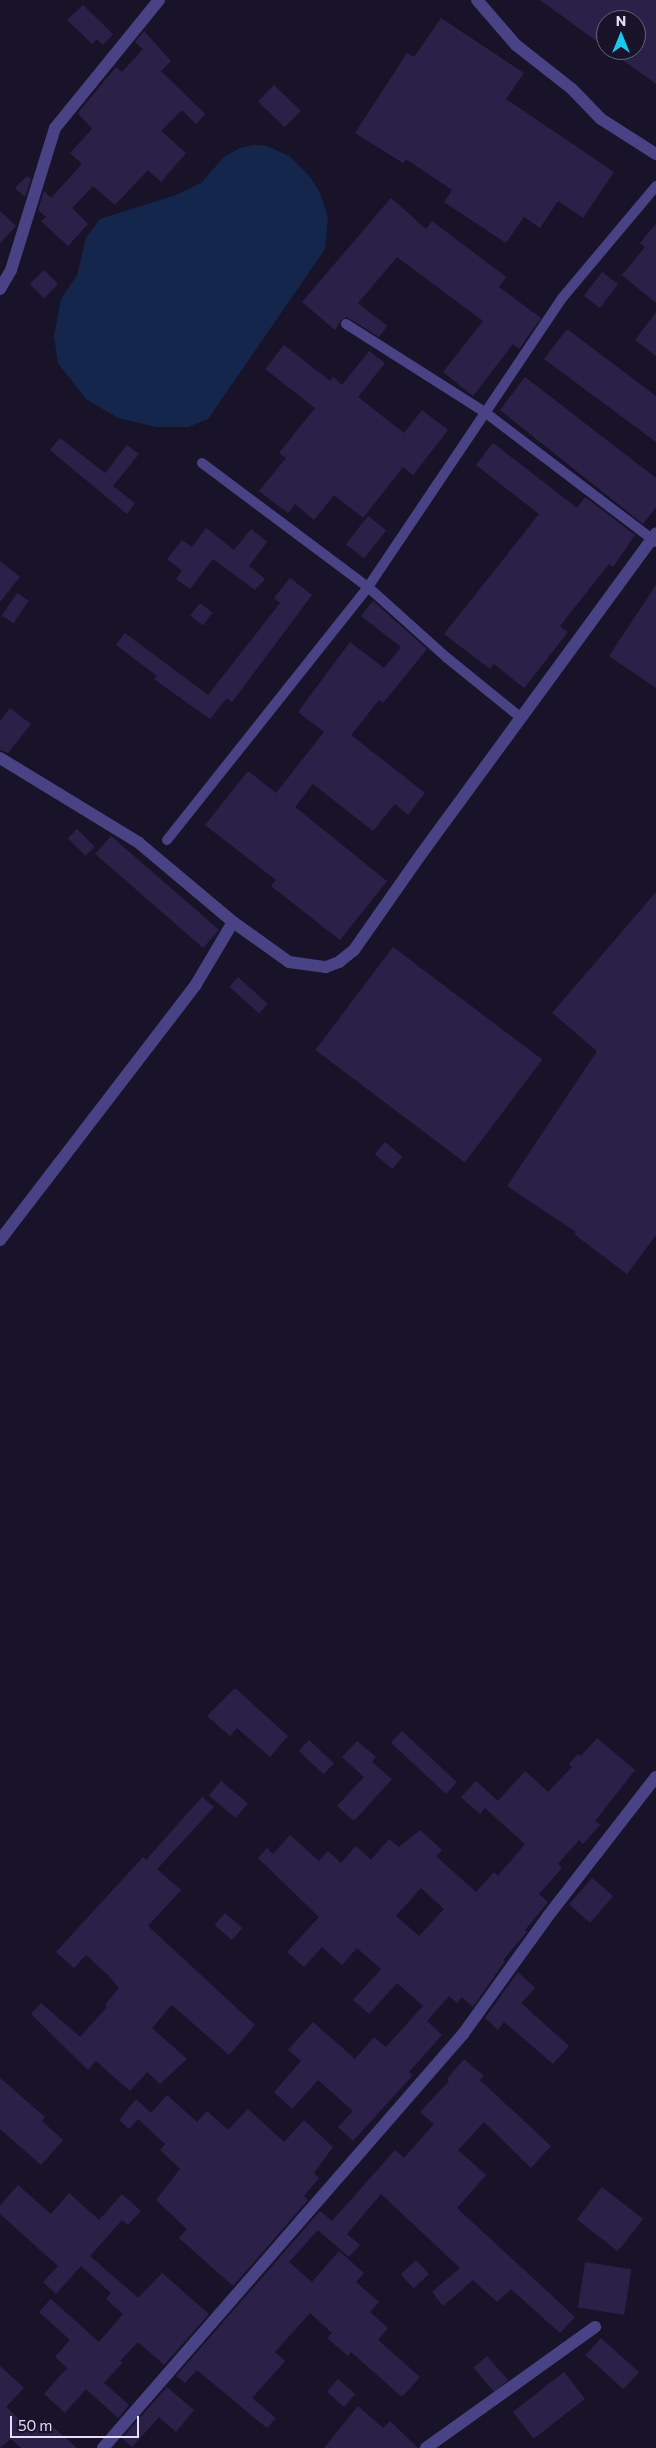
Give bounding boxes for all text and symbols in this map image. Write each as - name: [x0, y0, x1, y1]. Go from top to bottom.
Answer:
- north arrow: [596, 10, 646, 60]
- text: N: [616, 12, 626, 29]
- scale bar: [12, 2406, 141, 2438]
- text: 50 m: [18, 2416, 52, 2434]

